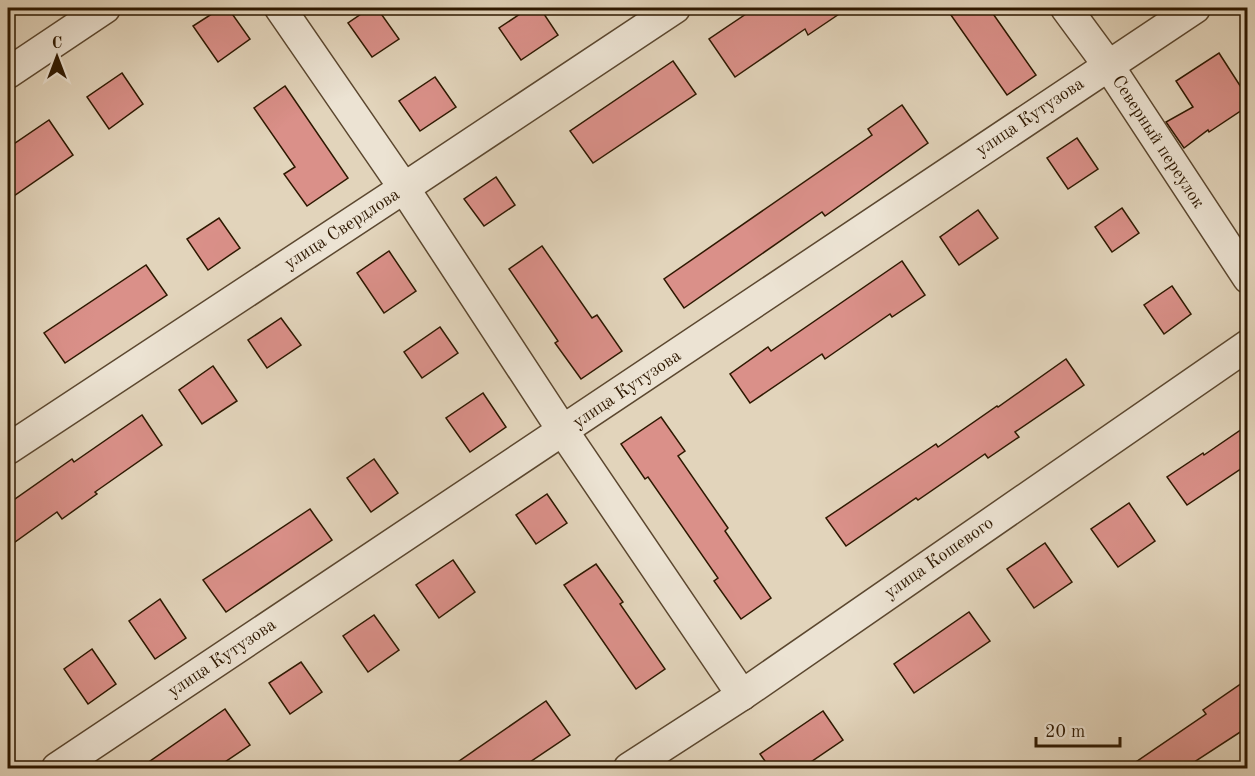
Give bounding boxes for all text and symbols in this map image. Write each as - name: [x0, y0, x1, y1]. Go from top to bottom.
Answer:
- north arrow: [27, 27, 87, 87]
- text: С: [52, 36, 62, 52]
- street label: Северный переулок: [1108, 72, 1208, 212]
- street label: улица Кутузова: [973, 74, 1087, 160]
- street label: улица Свердлова: [281, 185, 403, 273]
- street label: улица Кутузова: [570, 346, 684, 432]
- street label: улица Кошевого: [881, 514, 997, 602]
- street label: улица Кутузова: [165, 615, 279, 701]
- scale bar: [1036, 710, 1120, 748]
- text: 20 m: [1045, 723, 1085, 741]

